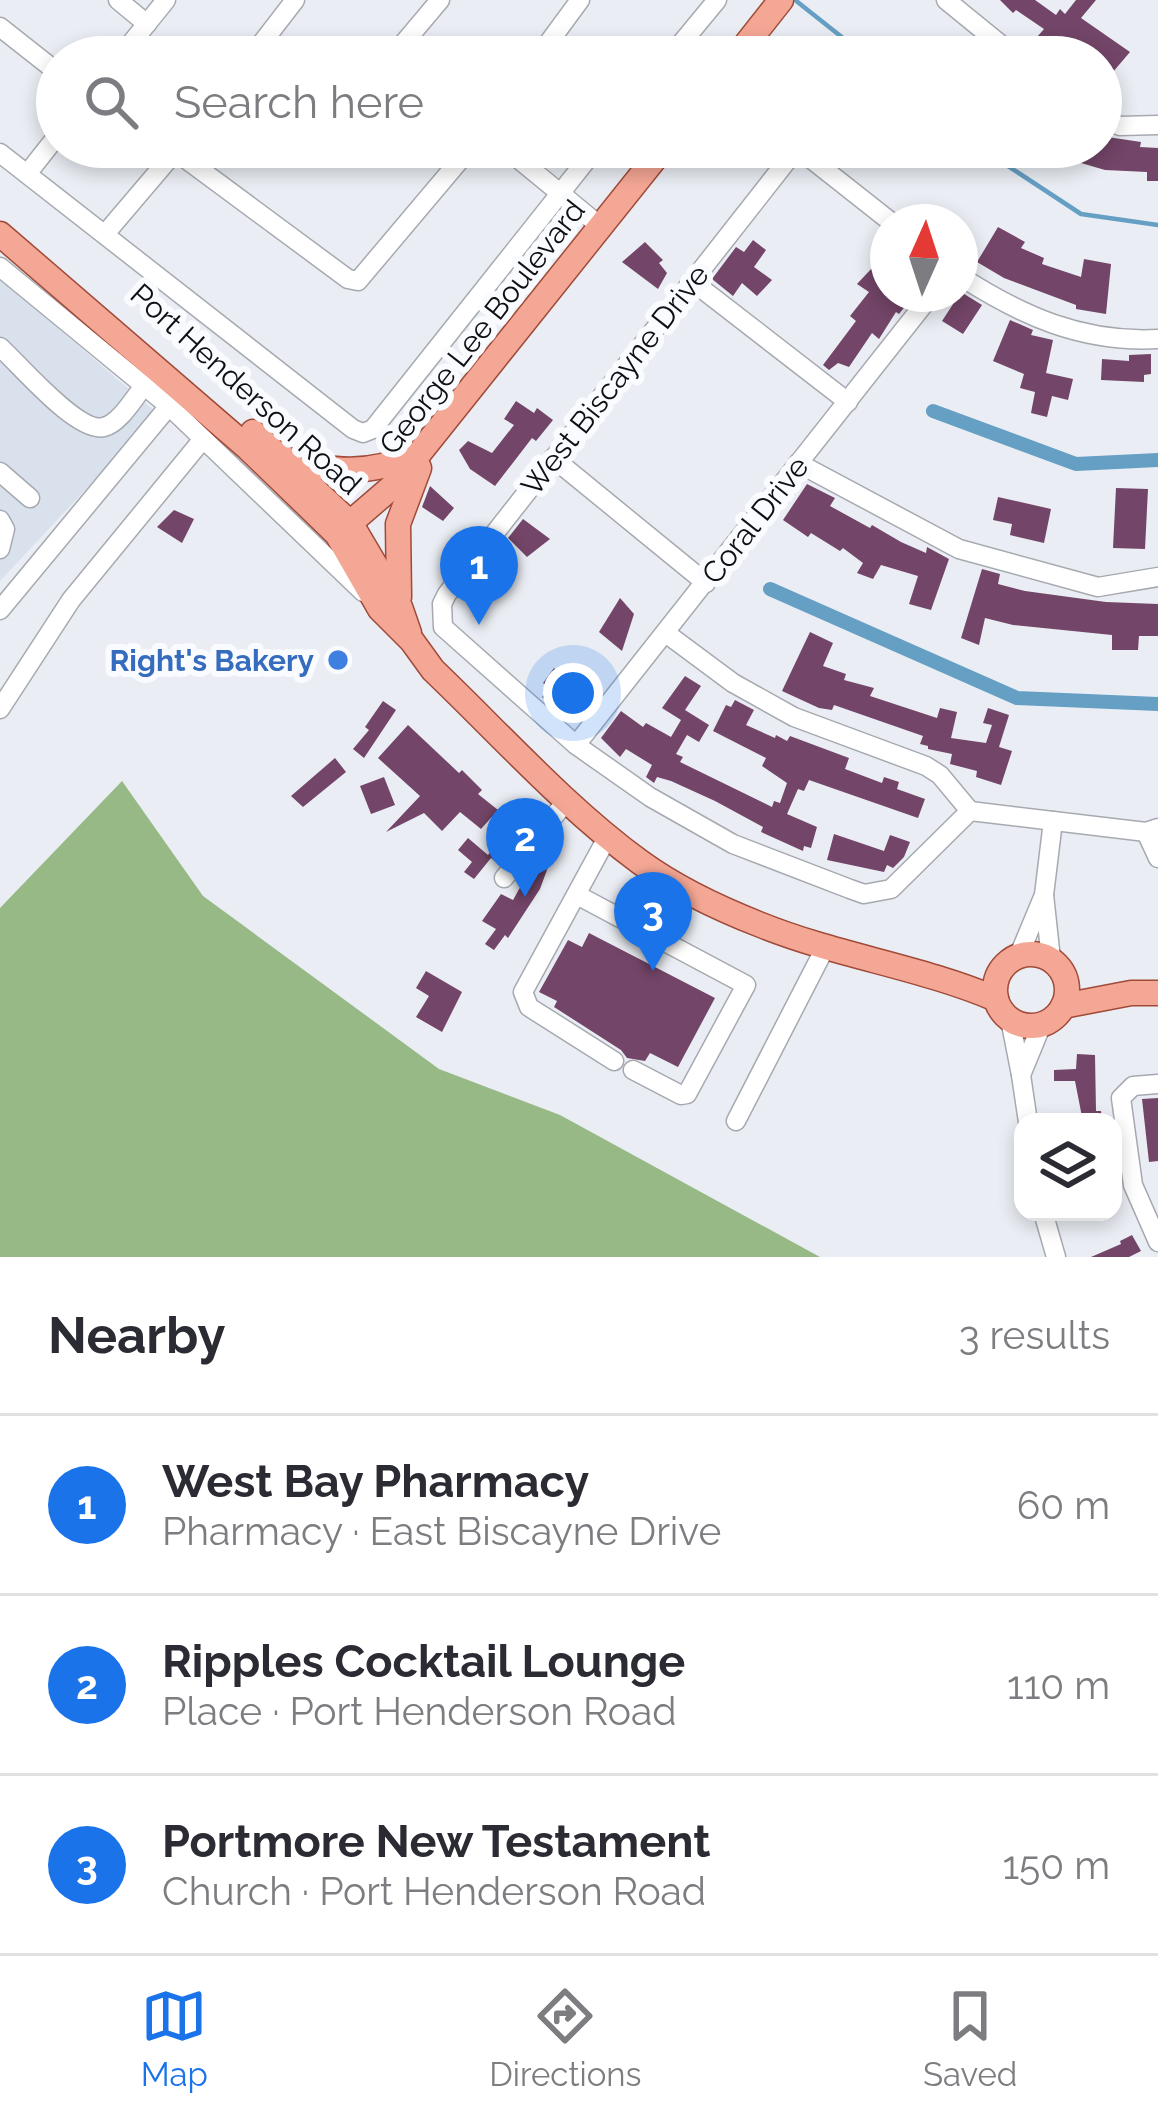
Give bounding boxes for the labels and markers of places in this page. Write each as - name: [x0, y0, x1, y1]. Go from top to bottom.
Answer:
- pin: 1: [440, 526, 518, 625]
- place label: Right's Bakery: [110, 643, 314, 678]
- marker: Right's Bakery: [325, 647, 351, 673]
- pin: 2: [486, 798, 564, 897]
- pin: 3: [614, 872, 692, 971]

